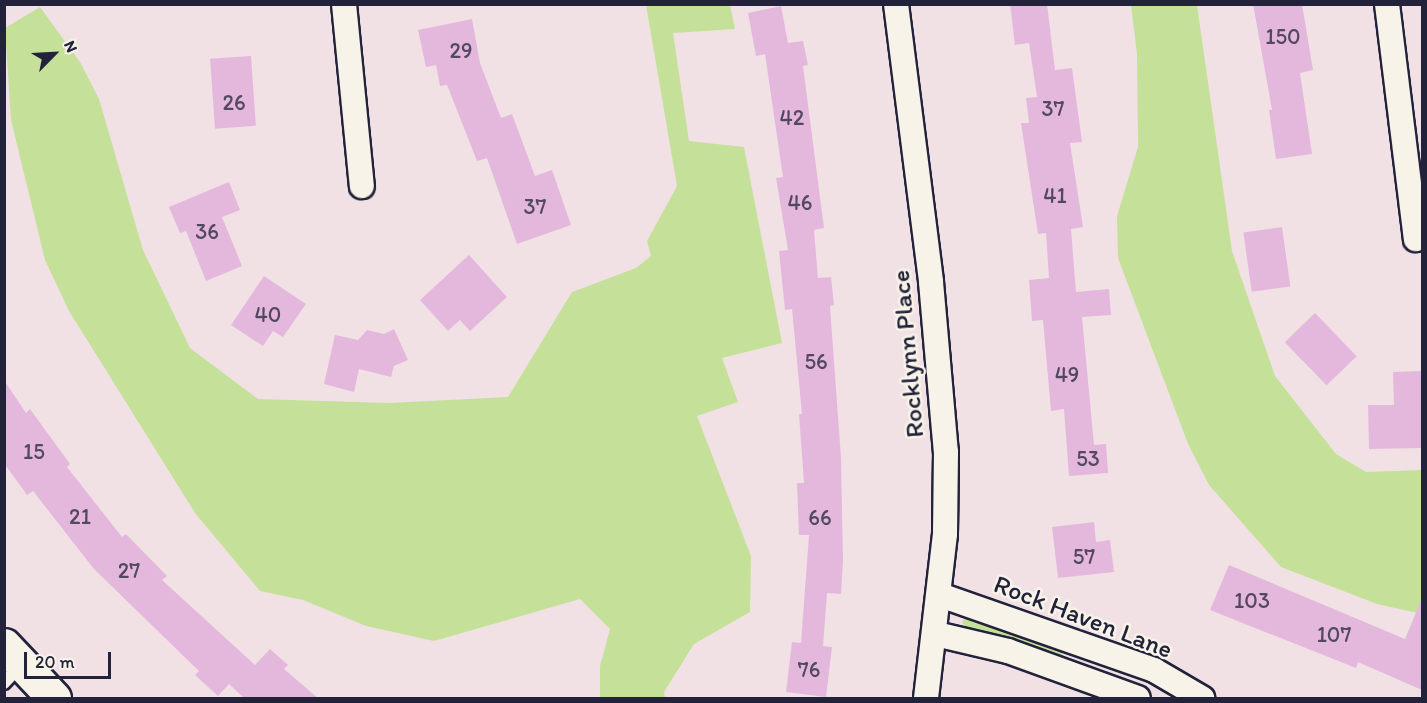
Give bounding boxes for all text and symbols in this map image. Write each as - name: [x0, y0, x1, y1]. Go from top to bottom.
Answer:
- north arrow: [24, 24, 84, 84]
- house number: 150: [1265, 24, 1301, 50]
- text: N: [60, 38, 82, 55]
- house number: 29: [449, 38, 473, 64]
- house number: 26: [222, 90, 246, 116]
- house number: 37: [1042, 96, 1064, 122]
- house number: 42: [780, 105, 804, 131]
- house number: 41: [1043, 183, 1067, 209]
- house number: 46: [788, 190, 812, 216]
- house number: 37: [524, 194, 546, 220]
- house number: 36: [195, 219, 219, 245]
- street label: Rocklynn Place: [885, 269, 931, 439]
- house number: 40: [255, 302, 281, 328]
- house number: 56: [804, 349, 828, 375]
- house number: 49: [1055, 362, 1079, 388]
- house number: 15: [23, 439, 45, 465]
- house number: 53: [1076, 446, 1100, 472]
- house number: 21: [69, 504, 91, 530]
- house number: 66: [808, 505, 832, 531]
- house number: 57: [1073, 544, 1095, 570]
- house number: 27: [118, 558, 140, 584]
- street label: Rock Haven Lane: [989, 569, 1177, 665]
- house number: 103: [1234, 588, 1270, 614]
- house number: 107: [1317, 622, 1351, 648]
- scale bar: [27, 640, 114, 678]
- text: 20 m: [35, 651, 75, 673]
- house number: 76: [798, 657, 820, 683]

